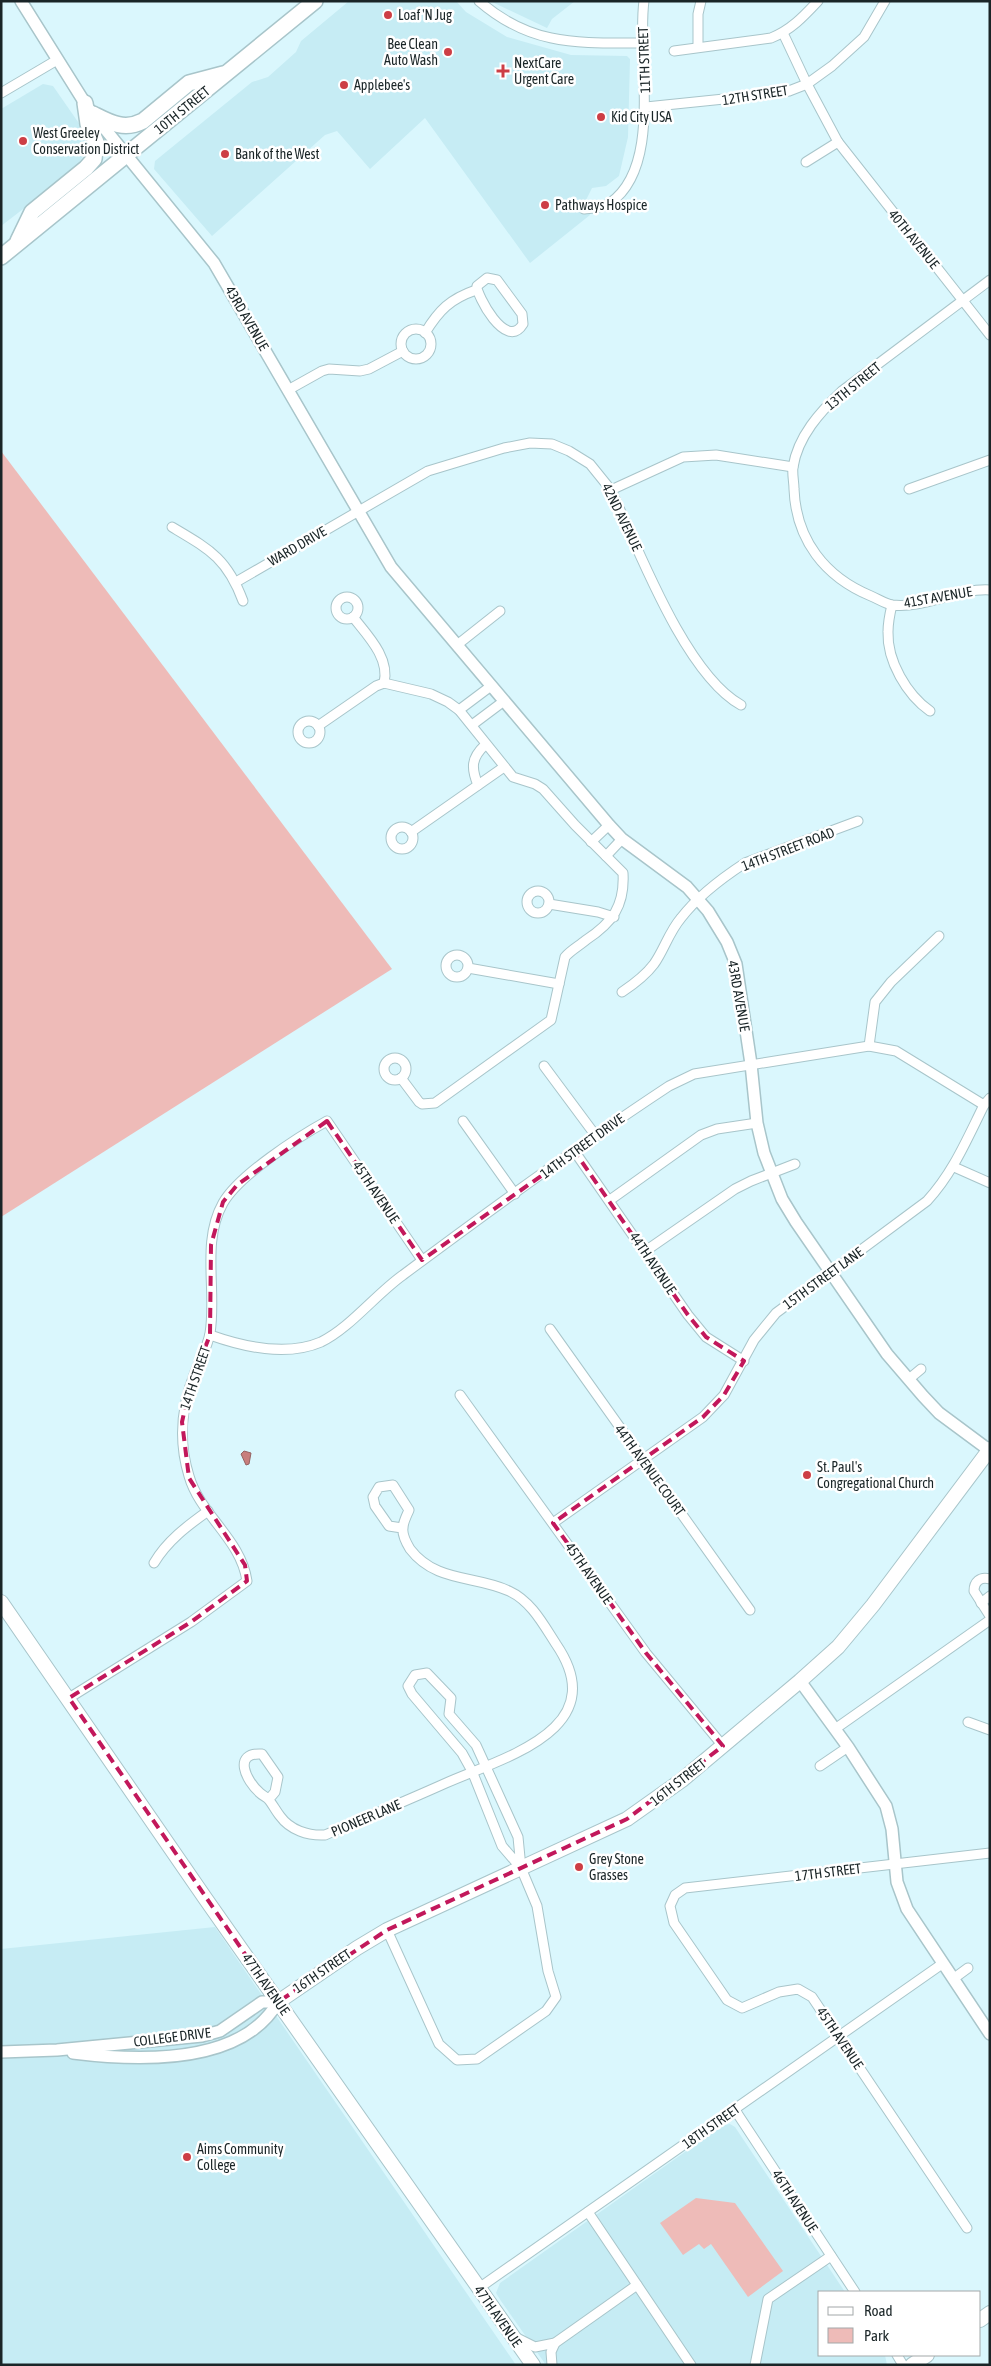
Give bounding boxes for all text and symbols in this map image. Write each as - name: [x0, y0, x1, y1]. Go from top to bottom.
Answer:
- place label: Loaf 'N Jug: [398, 7, 452, 23]
- marker: Loaf 'N Jug: [382, 9, 394, 21]
- street label: 11TH STREET: [635, 27, 653, 93]
- place label: Bee Clean Auto Wash: [384, 36, 438, 68]
- marker: Bee Clean Auto Wash: [442, 46, 454, 58]
- place label: NextCare Urgent Care: [514, 55, 574, 87]
- marker: NextCare Urgent Care: [496, 64, 510, 78]
- place label: Applebee's: [354, 77, 410, 93]
- marker: Applebee's: [338, 79, 350, 91]
- street label: 12TH STREET: [721, 82, 789, 108]
- street label: 10TH STREET: [151, 83, 213, 137]
- place label: Kid City USA: [611, 109, 672, 125]
- marker: Kid City USA: [595, 111, 607, 123]
- place label: West Greeley Conservation District: [33, 125, 139, 157]
- marker: West Greeley Conservation District: [17, 135, 29, 147]
- place label: Bank of the West: [235, 146, 320, 162]
- marker: Bank of the West: [219, 148, 231, 160]
- place label: Pathways Hospice: [555, 197, 647, 213]
- marker: Pathways Hospice: [539, 199, 551, 211]
- street label: 40TH AVENUE: [885, 206, 943, 272]
- street label: 43RD AVENUE: [222, 283, 272, 353]
- street label: 13TH STREET: [822, 359, 884, 413]
- street label: 42ND AVENUE: [599, 481, 645, 553]
- street label: WARD DRIVE: [265, 523, 329, 569]
- street label: 41ST AVENUE: [903, 583, 973, 611]
- street label: 14TH STREET ROAD: [739, 824, 837, 874]
- street label: 43RD AVENUE: [725, 959, 753, 1033]
- street label: 14TH STREET DRIVE: [537, 1110, 627, 1182]
- street label: 45TH AVENUE: [349, 1158, 403, 1226]
- street label: 44TH AVENUE: [626, 1229, 680, 1297]
- street label: 15TH STREET LANE: [780, 1244, 866, 1312]
- street label: 14TH STREET: [177, 1344, 213, 1412]
- street label: 44TH AVENUE COURT: [612, 1421, 688, 1519]
- place label: St. Paul's Congregational Church: [817, 1459, 934, 1491]
- marker: St. Paul's Congregational Church: [801, 1469, 813, 1481]
- street label: 45TH AVENUE: [562, 1539, 616, 1607]
- street label: 16TH STREET: [647, 1755, 709, 1809]
- street label: PIONEER LANE: [329, 1796, 403, 1840]
- place label: Grey Stone Grasses: [589, 1851, 644, 1883]
- street label: 17TH STREET: [794, 1860, 862, 1884]
- marker: Grey Stone Grasses: [573, 1861, 585, 1873]
- street label: 16TH STREET: [290, 1946, 354, 1996]
- street label: 47TH AVENUE: [239, 1950, 293, 2018]
- street label: 45TH AVENUE: [813, 2004, 867, 2072]
- street label: COLLEGE DRIVE: [133, 2024, 211, 2050]
- street label: 18TH STREET: [679, 2100, 743, 2152]
- place label: Aims Community College: [197, 2141, 284, 2173]
- marker: Aims Community College: [181, 2151, 193, 2163]
- street label: 46TH AVENUE: [769, 2167, 821, 2235]
- street label: 47TH AVENUE: [471, 2282, 525, 2350]
- legend: [818, 2291, 981, 2356]
- text: Road: [864, 2302, 893, 2319]
- text: Park: [864, 2327, 889, 2344]

